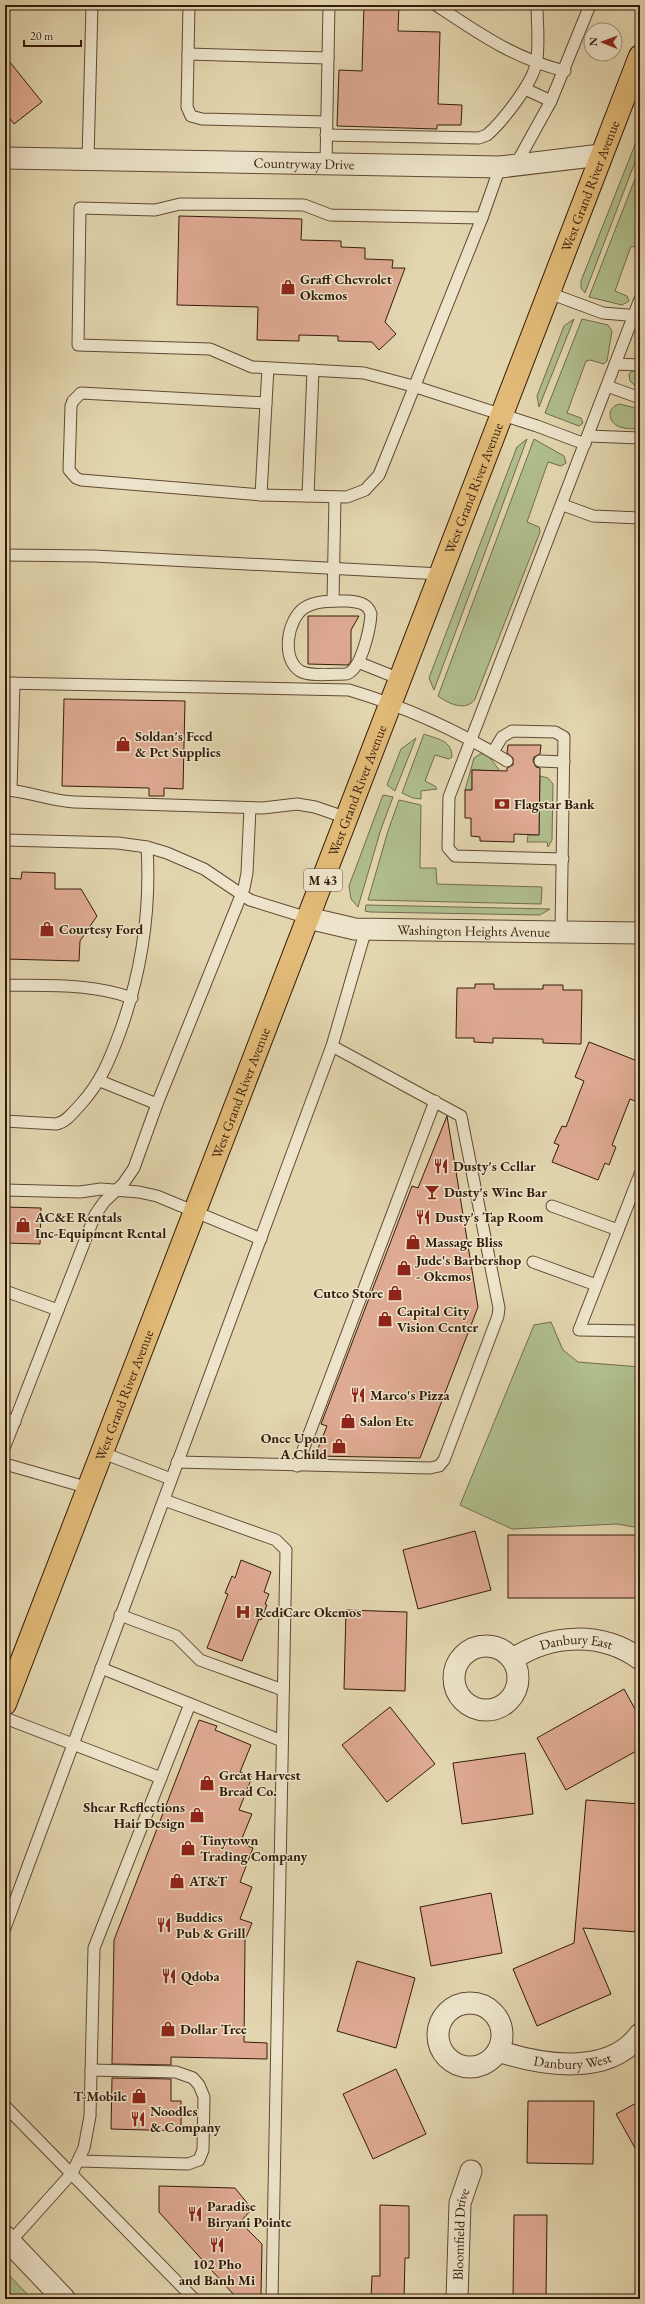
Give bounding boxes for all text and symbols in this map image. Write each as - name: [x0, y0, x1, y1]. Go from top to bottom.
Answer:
- scale bar: [24, 22, 81, 48]
- north arrow: [583, 22, 623, 62]
- text: 20 m: [30, 28, 54, 44]
- text: N: [586, 37, 600, 46]
- street label: West Grand River Avenue: [557, 117, 624, 254]
- street label: Countryway Drive: [253, 154, 355, 173]
- place label: Graff Chevrolet Okemos: [300, 270, 393, 304]
- shop icon: Graff Chevrolet Okemos: [279, 278, 297, 296]
- street label: West Grand River Avenue: [440, 420, 507, 556]
- street label: West Grand River Avenue: [324, 722, 391, 859]
- place label: Soldan's Feed & Pet Supplies: [135, 727, 221, 761]
- shop icon: Soldan's Feed & Pet Supplies: [114, 735, 132, 753]
- bank icon: Flagstar Bank: [493, 795, 511, 813]
- place label: Flagstar Bank: [514, 795, 595, 813]
- road number: M 43: [304, 869, 342, 891]
- shop icon: Courtesy Ford: [38, 920, 56, 938]
- place label: Courtesy Ford: [59, 920, 143, 938]
- street label: Washington Heights Avenue: [397, 921, 551, 941]
- street label: West Grand River Avenue: [207, 1024, 274, 1161]
- restaurant icon: Dusty's Cellar: [432, 1157, 450, 1175]
- place label: Dusty's Cellar: [453, 1157, 536, 1175]
- bar icon: Dusty's Wine Bar: [423, 1183, 441, 1201]
- place label: Dusty's Wine Bar: [444, 1183, 547, 1201]
- place label: AC&E Rentals Inc-Equipment Rental: [34, 1208, 166, 1242]
- restaurant icon: Dusty's Tap Room: [414, 1208, 432, 1226]
- place label: Dusty's Tap Room: [435, 1208, 544, 1226]
- shop icon: AC&E Rentals Inc-Equipment Rental: [14, 1216, 32, 1234]
- shop icon: Massage Bliss: [404, 1233, 422, 1251]
- place label: Massage Bliss: [425, 1233, 503, 1251]
- place label: Jude's Barbershop - Okemos: [414, 1251, 521, 1285]
- shop icon: Jude's Barbershop - Okemos: [395, 1259, 413, 1277]
- place label: Cutco Store: [314, 1284, 383, 1302]
- shop icon: Cutco Store: [386, 1284, 404, 1302]
- place label: Capital City Vision Center: [397, 1302, 479, 1336]
- shop icon: Capital City Vision Center: [376, 1310, 394, 1328]
- street label: West Grand River Avenue: [91, 1327, 158, 1463]
- restaurant icon: Marco's Pizza: [349, 1386, 367, 1404]
- place label: Marco's Pizza: [370, 1386, 451, 1404]
- shop icon: Salon Etc: [339, 1412, 357, 1430]
- place label: Salon Etc: [360, 1412, 414, 1430]
- place label: Once Upon A Child: [261, 1429, 327, 1463]
- shop icon: Once Upon A Child: [330, 1437, 348, 1455]
- hospital icon: RediCare Okemos: [234, 1603, 252, 1621]
- place label: RediCare Okemos: [255, 1603, 361, 1621]
- street label: Danbury East: [537, 1630, 616, 1654]
- place label: Great Harvest Bread Co.: [219, 1766, 302, 1800]
- shop icon: Great Harvest Bread Co.: [198, 1774, 216, 1792]
- place label: Shear Reflections Hair Design: [83, 1798, 185, 1832]
- shop icon: Shear Reflections Hair Design: [188, 1806, 206, 1824]
- place label: Tinytown Trading Company: [200, 1831, 308, 1865]
- shop icon: Tinytown Trading Company: [179, 1839, 197, 1857]
- shop icon: AT&T: [168, 1872, 186, 1890]
- place label: AT&T: [188, 1872, 227, 1890]
- place label: Buddies Pub & Grill: [176, 1908, 245, 1942]
- restaurant icon: Buddies Pub & Grill: [155, 1916, 173, 1934]
- restaurant icon: Qdoba: [160, 1967, 178, 1985]
- place label: Qdoba: [181, 1967, 220, 1985]
- shop icon: Dollar Tree: [159, 2020, 177, 2038]
- place label: Dollar Tree: [180, 2020, 247, 2038]
- street label: Danbury West: [532, 2048, 614, 2073]
- place label: T-Mobile: [73, 2087, 127, 2105]
- shop icon: T-Mobile: [130, 2087, 148, 2105]
- place label: Noodles & Company: [150, 2102, 221, 2136]
- restaurant icon: Noodles & Company: [129, 2110, 147, 2128]
- street label: Bloomfield Drive: [449, 2185, 474, 2280]
- place label: Paradise Biryani Pointe: [207, 2197, 292, 2231]
- restaurant icon: Paradise Biryani Pointe: [186, 2205, 204, 2223]
- restaurant icon: 102 Pho and Banh Mi: [208, 2236, 226, 2254]
- place label: 102 Pho and Banh Mi: [179, 2255, 255, 2289]

